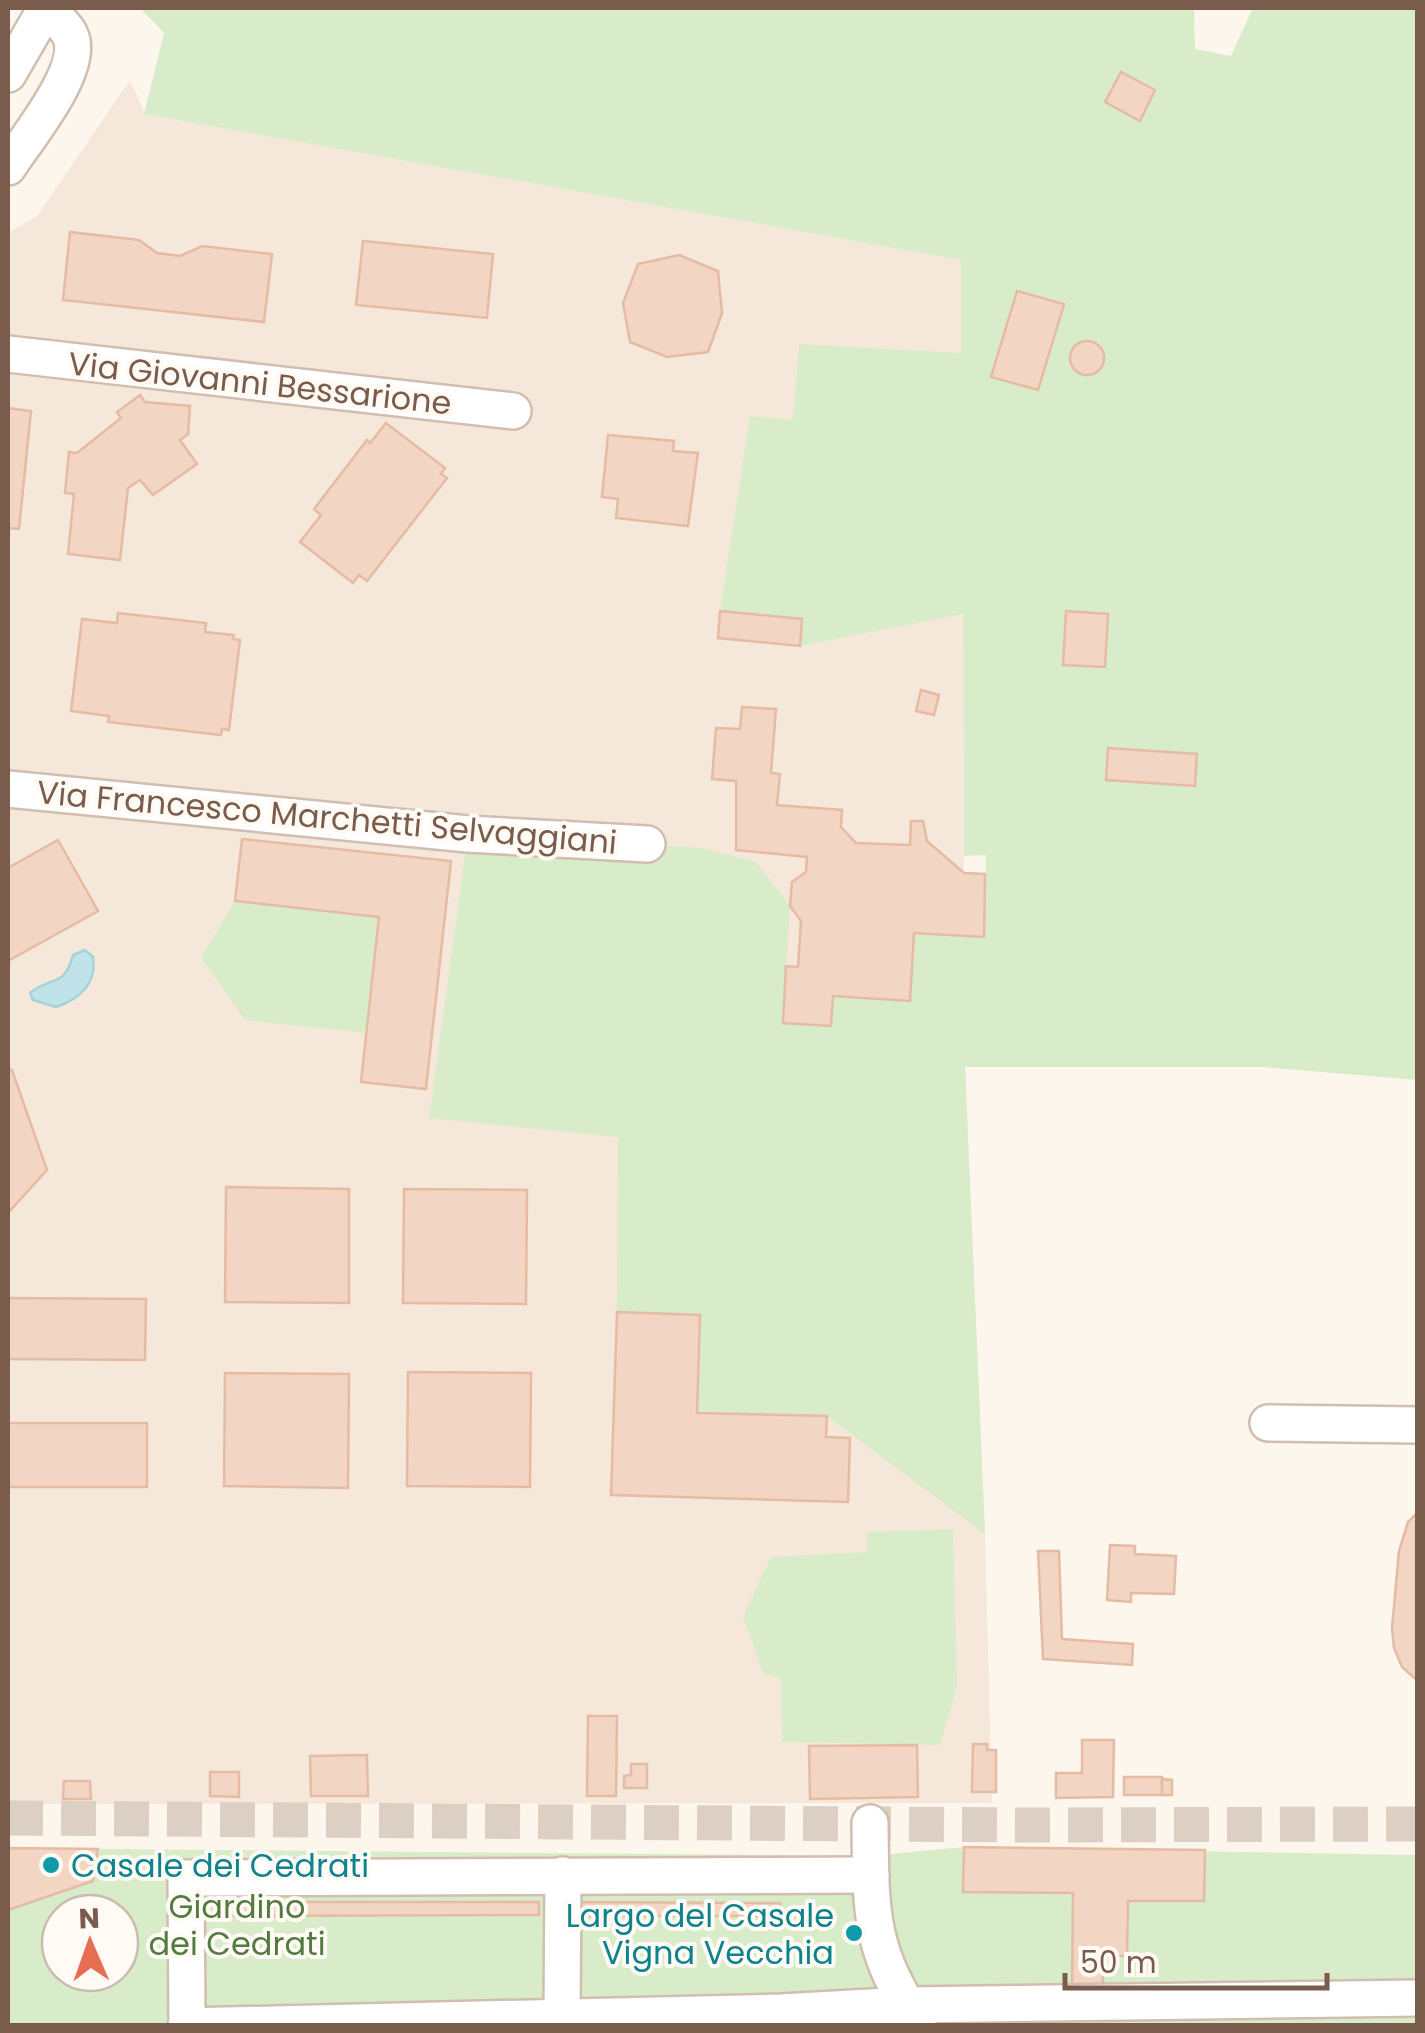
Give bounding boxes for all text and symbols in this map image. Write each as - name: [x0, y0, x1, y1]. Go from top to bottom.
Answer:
- street label: Via Giovanni Bessarione: [66, 341, 454, 425]
- street label: Via Francesco Marchetti Selvaggiani: [35, 769, 619, 865]
- place label: Casale dei Cedrati: [71, 1843, 369, 1888]
- marker: Casale dei Cedrati: [40, 1854, 62, 1876]
- park label: Giardino dei Cedrati: [148, 1884, 326, 1966]
- north arrow: [40, 1893, 140, 1993]
- place label: Largo del Casale Vigna Vecchia: [566, 1893, 834, 1975]
- text: N: [78, 1899, 100, 1938]
- marker: Largo del Casale Vigna Vecchia: [843, 1922, 865, 1944]
- scale bar: [1065, 1928, 1328, 1990]
- text: 50 m: [1080, 1941, 1157, 1984]

